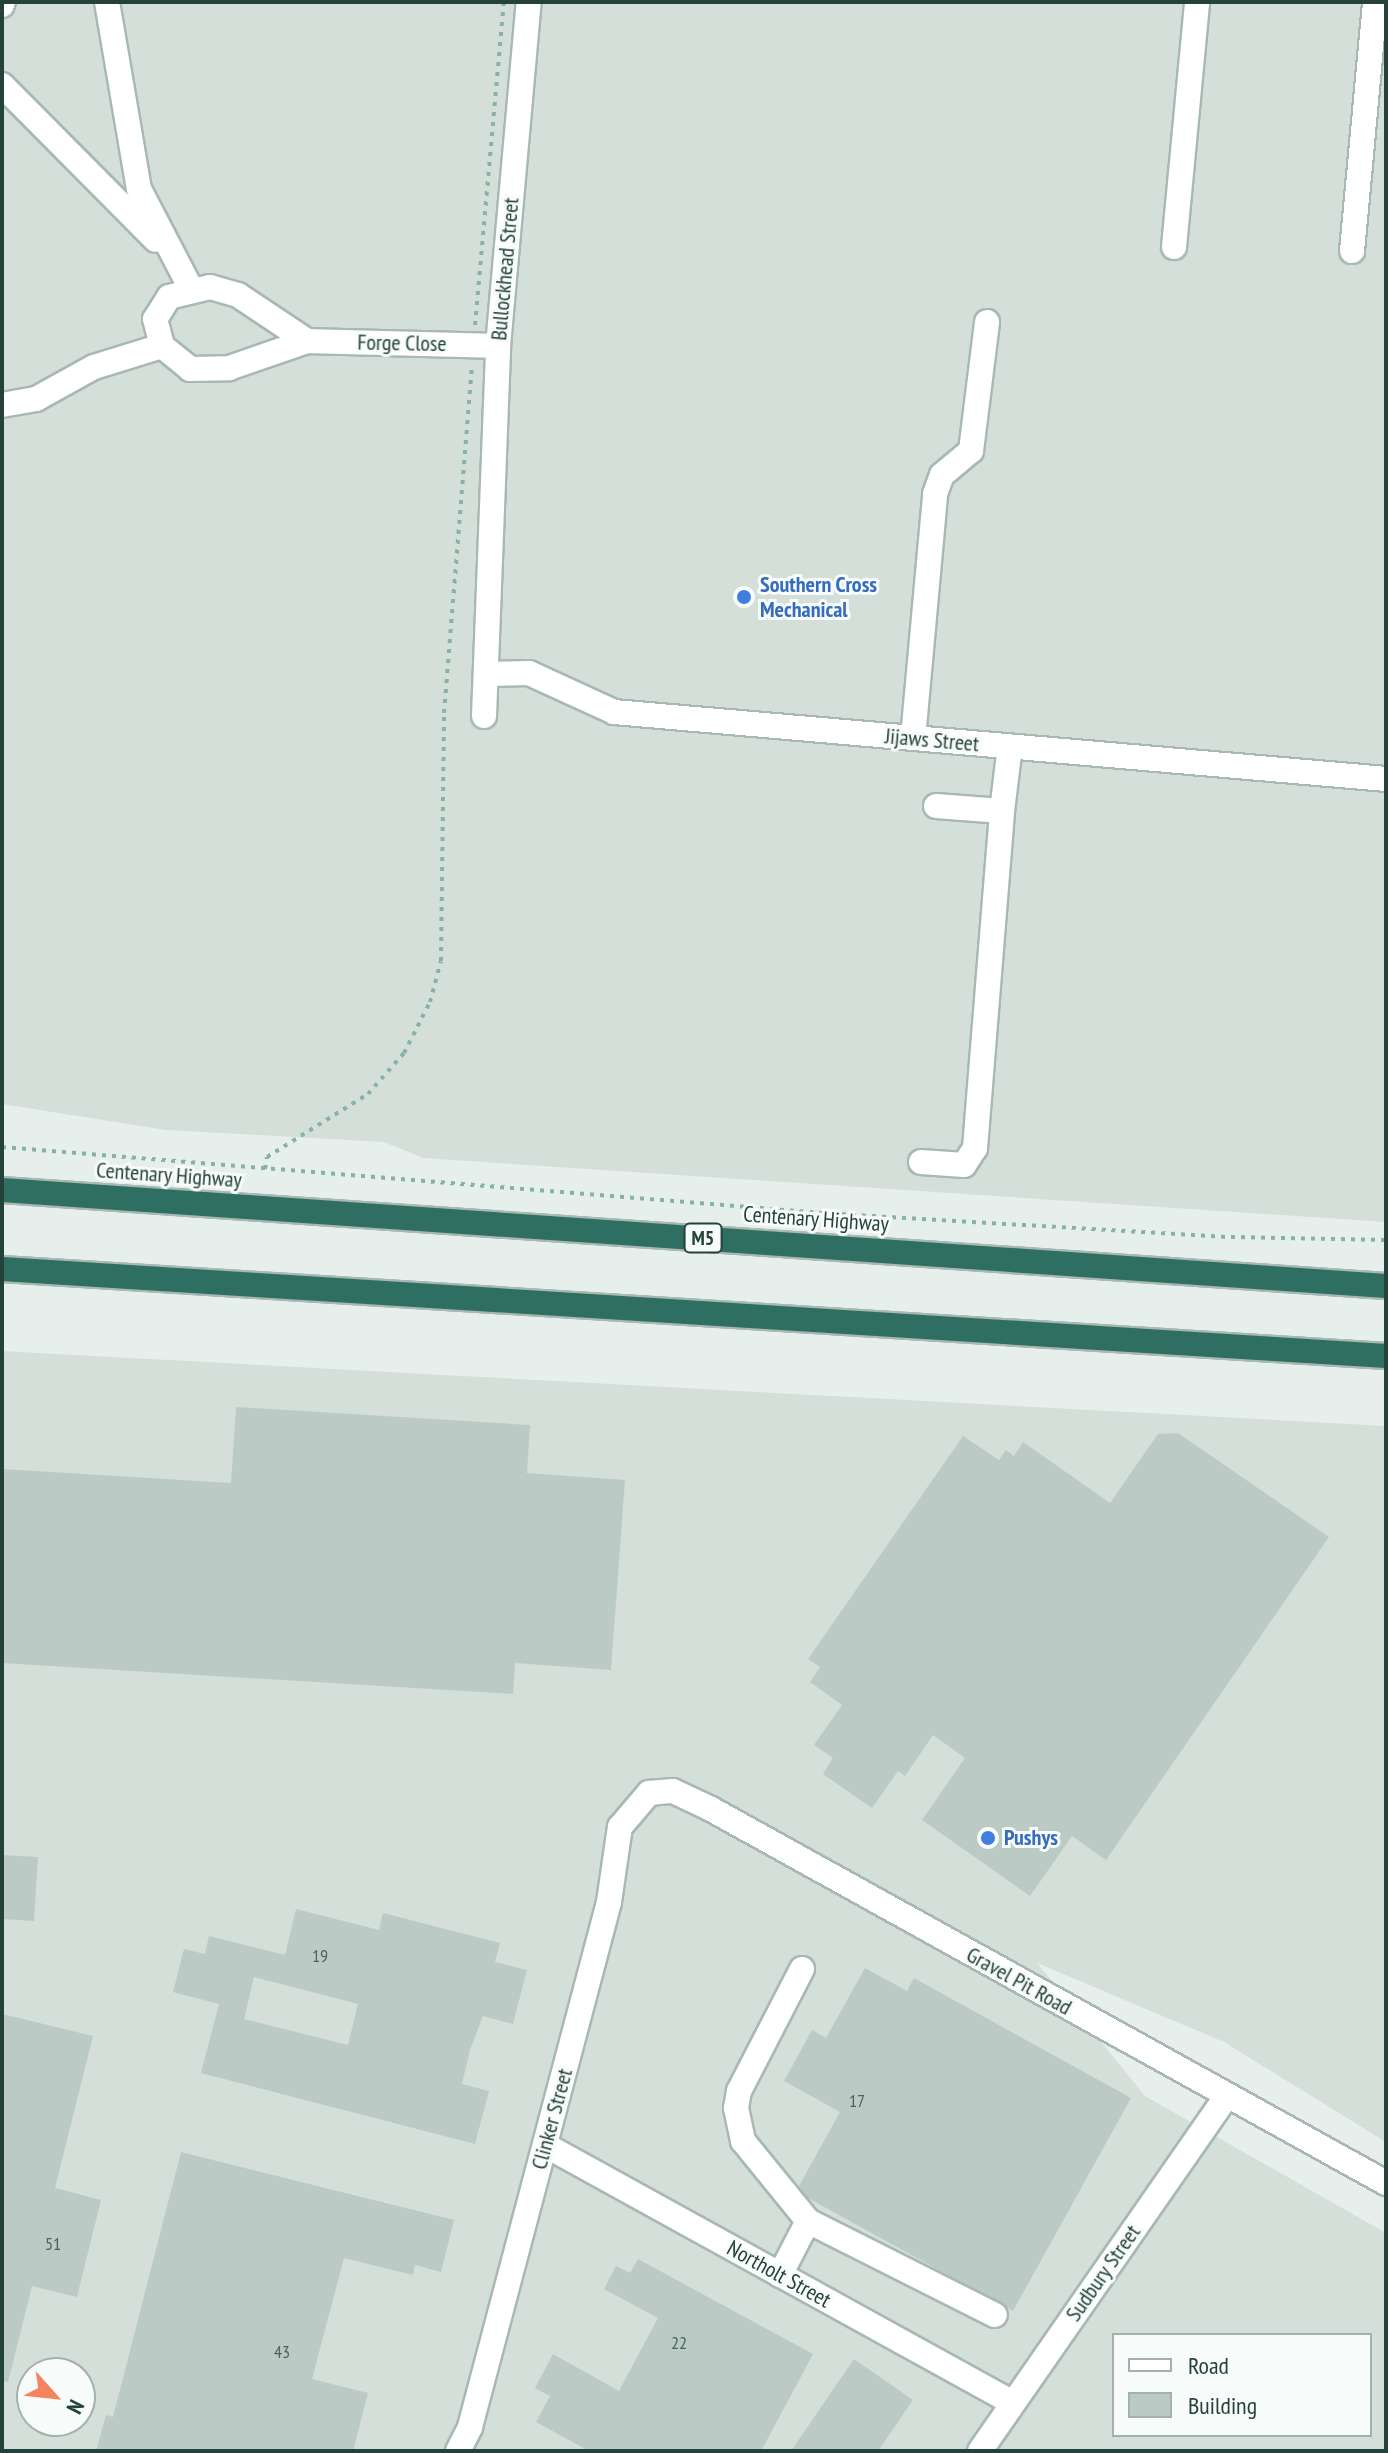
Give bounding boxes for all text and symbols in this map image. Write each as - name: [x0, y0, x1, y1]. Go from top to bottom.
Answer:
- street label: Bullockhead Street: [486, 196, 524, 342]
- street label: Forge Close: [357, 329, 447, 357]
- place label: Southern Cross Mechanical: [760, 571, 877, 622]
- marker: Southern Cross Mechanical: [735, 588, 753, 606]
- street label: Jijaws Street: [884, 723, 980, 757]
- street label: Centenary Highway: [95, 1157, 243, 1193]
- street label: Centenary Highway: [742, 1201, 890, 1237]
- road number: M5: [683, 1222, 723, 1254]
- place label: Pushys: [1004, 1825, 1058, 1851]
- marker: Pushys: [979, 1829, 997, 1847]
- street label: Gravel Pit Road: [962, 1941, 1076, 2021]
- house number: 19: [312, 1945, 328, 1967]
- street label: Clinker Street: [526, 2066, 578, 2172]
- house number: 17: [849, 2090, 865, 2112]
- street label: Sudbury Street: [1060, 2220, 1146, 2326]
- house number: 51: [45, 2233, 61, 2255]
- street label: Northolt Street: [723, 2235, 835, 2313]
- house number: 22: [671, 2332, 687, 2354]
- legend: [1112, 2333, 1372, 2437]
- house number: 43: [274, 2341, 290, 2363]
- text: Road: [1188, 2350, 1229, 2381]
- north arrow: [16, 2357, 96, 2437]
- text: Building: [1188, 2390, 1257, 2421]
- text: N: [60, 2395, 91, 2419]

